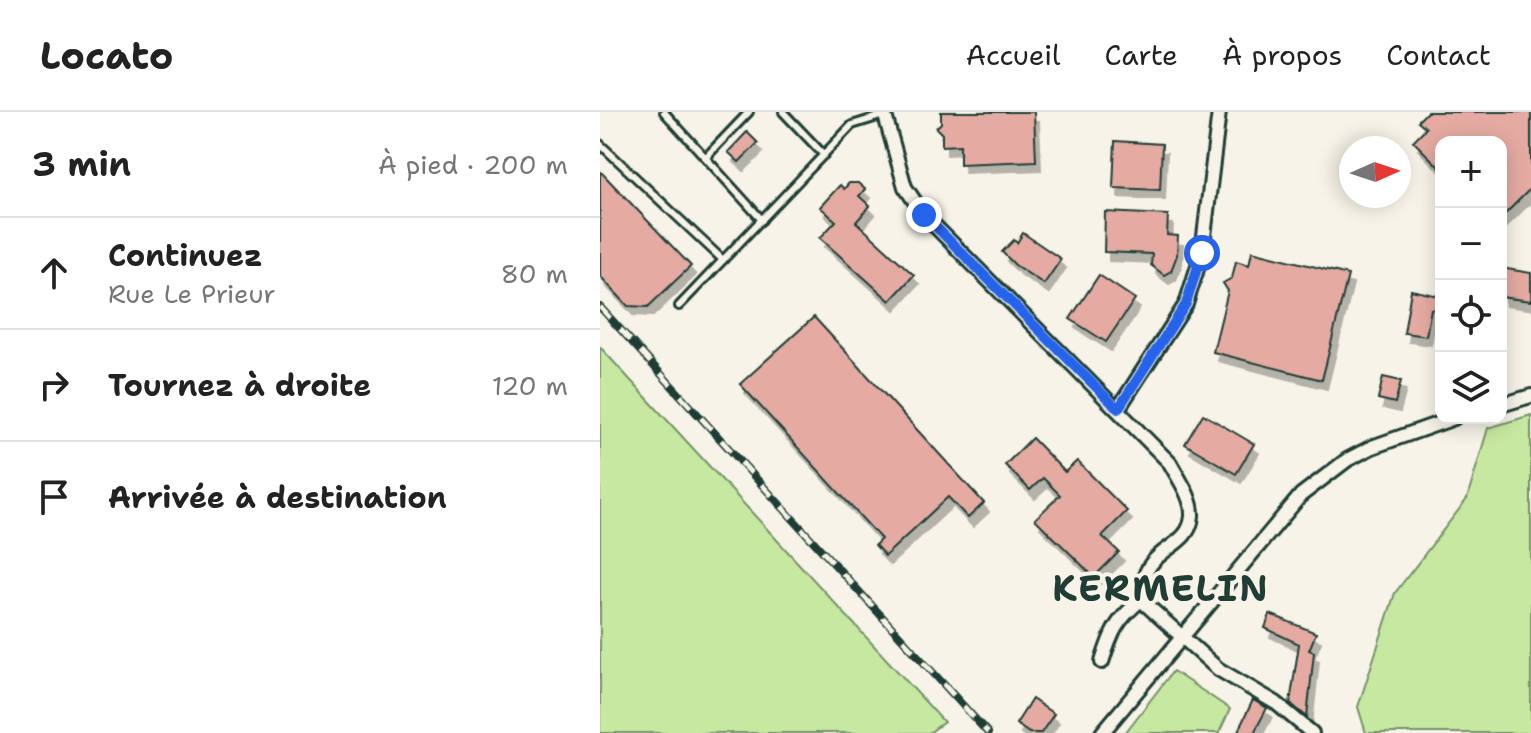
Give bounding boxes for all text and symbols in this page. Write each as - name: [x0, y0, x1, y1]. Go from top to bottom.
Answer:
- text: Locato: [40, 30, 173, 81]
- text: Accueil: [966, 36, 1060, 74]
- text: Carte: [1104, 36, 1178, 74]
- text: À propos: [1222, 36, 1342, 74]
- text: Contact: [1386, 36, 1491, 74]
- north arrow: [1339, 136, 1411, 208]
- map controls: [1435, 136, 1507, 424]
- button: +: [1435, 136, 1507, 208]
- text: 3 min: [32, 141, 131, 187]
- text: À pied · 200 m: [378, 147, 568, 182]
- route end: [906, 197, 942, 233]
- button: −: [1435, 208, 1507, 280]
- text: Continuez: [108, 235, 263, 276]
- route start: [1184, 235, 1220, 271]
- icon: ahead: [32, 251, 76, 295]
- text: 80 m: [501, 256, 568, 291]
- text: Rue Le Prieur: [108, 276, 276, 311]
- button: locate: [1435, 280, 1507, 352]
- button: layers: [1435, 352, 1507, 424]
- icon: right: [32, 363, 76, 407]
- text: Tournez à droite: [108, 365, 371, 406]
- text: 120 m: [492, 368, 568, 403]
- icon: arrive: [32, 475, 76, 519]
- text: Arrivée à destination: [108, 477, 447, 518]
- district label: KERMELIN: [1052, 564, 1270, 613]

